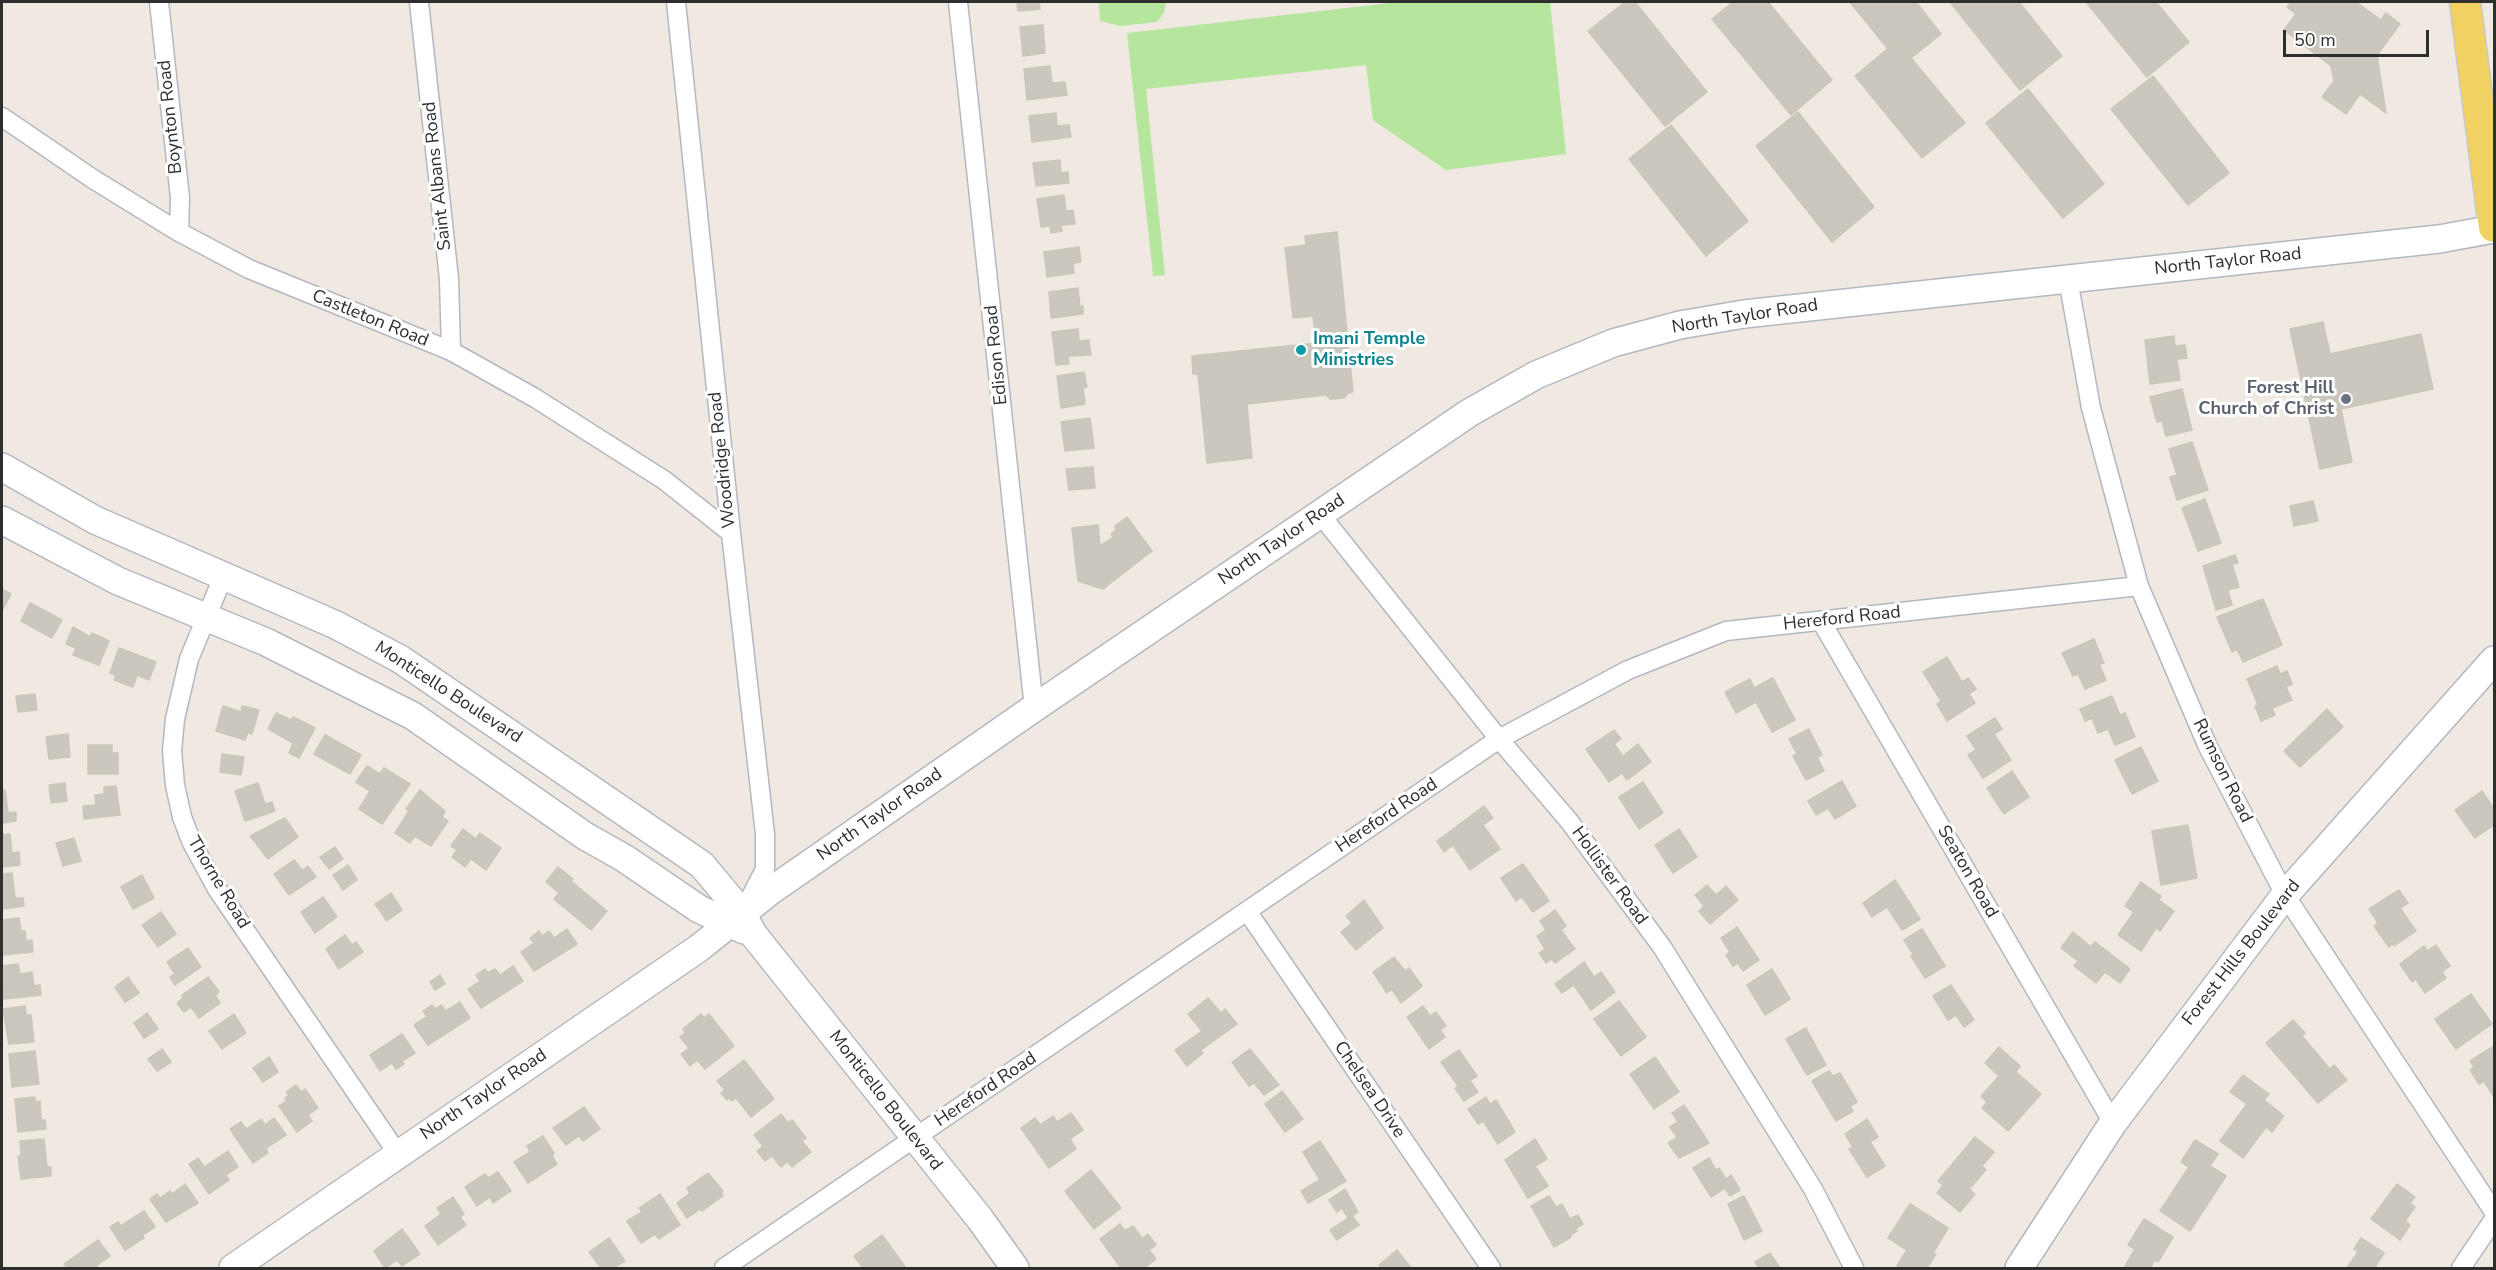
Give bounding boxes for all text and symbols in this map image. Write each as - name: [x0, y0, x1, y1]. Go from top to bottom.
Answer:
- scale bar: [2286, 18, 2432, 56]
- text: 50 m: [2294, 28, 2336, 52]
- street label: Boynton Road: [154, 59, 188, 175]
- street label: Saint Albans Road: [419, 100, 457, 252]
- street label: North Taylor Road: [2153, 244, 2303, 280]
- street label: Castleton Road: [308, 286, 432, 352]
- street label: North Taylor Road: [1670, 295, 1820, 339]
- street label: Edison Road: [981, 304, 1013, 406]
- place label: Imani Temple Ministries: [1313, 329, 1425, 372]
- marker: Imani Temple Ministries: [1294, 343, 1308, 357]
- place label: Forest Hill Church of Christ: [2198, 378, 2334, 420]
- street label: Woodridge Road: [705, 391, 741, 529]
- marker: Forest Hill Church of Christ: [2339, 392, 2353, 406]
- street label: North Taylor Road: [1215, 490, 1349, 590]
- street label: Hereford Road: [1782, 602, 1902, 636]
- street label: Monticello Boulevard: [370, 637, 526, 749]
- street label: Rumson Road: [2188, 716, 2256, 826]
- street label: North Taylor Road: [813, 764, 947, 866]
- street label: Hereford Road: [1332, 774, 1442, 858]
- street label: Seaton Road: [1932, 822, 2002, 922]
- street label: Hollister Road: [1566, 823, 1652, 929]
- street label: Thorne Road: [182, 833, 254, 933]
- street label: Forest Hills Boulevard: [2178, 876, 2306, 1030]
- street label: Monticello Boulevard: [824, 1027, 946, 1175]
- street label: Chelsea Drive: [1329, 1037, 1409, 1143]
- street label: North Taylor Road: [417, 1045, 551, 1145]
- street label: Hereford Road: [931, 1048, 1041, 1132]

